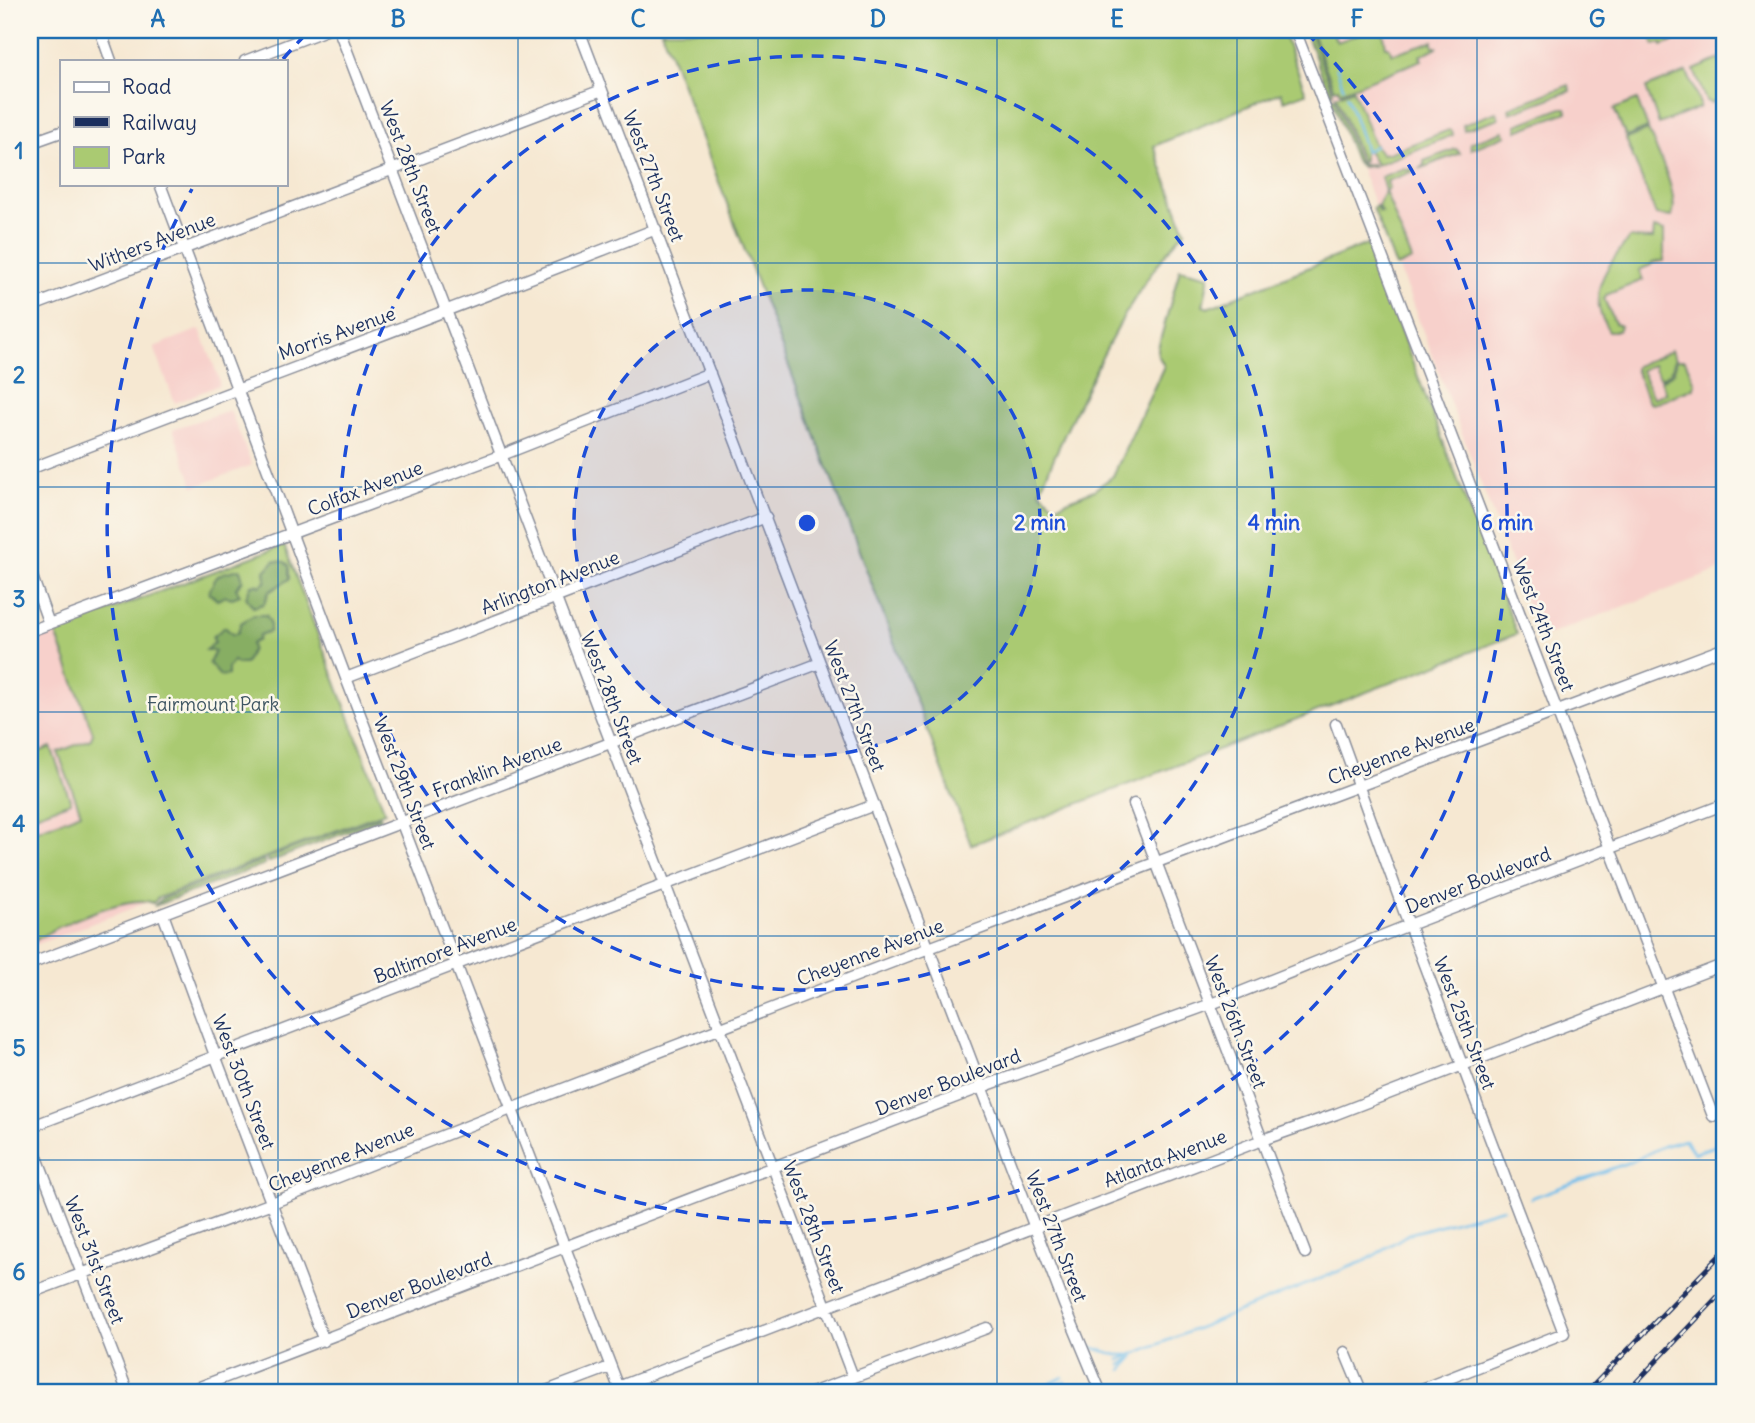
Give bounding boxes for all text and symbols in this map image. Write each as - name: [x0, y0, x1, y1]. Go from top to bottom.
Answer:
- text: A: [151, 4, 166, 33]
- text: B: [390, 4, 406, 33]
- text: C: [630, 4, 646, 33]
- text: D: [870, 4, 886, 33]
- text: E: [1110, 4, 1124, 33]
- text: F: [1350, 4, 1364, 33]
- text: G: [1589, 4, 1605, 33]
- legend: [60, 60, 287, 186]
- text: Road: [122, 73, 171, 100]
- street label: West 28th Street: [375, 97, 447, 237]
- street label: West 27th Street: [618, 107, 690, 245]
- text: Railway: [122, 109, 197, 136]
- text: 1: [14, 136, 24, 165]
- text: Park: [122, 143, 165, 170]
- street label: Withers Avenue: [85, 207, 219, 277]
- street label: Morris Avenue: [275, 301, 399, 365]
- text: 2: [13, 360, 26, 389]
- street label: Colfax Avenue: [304, 455, 426, 521]
- text: 2 min: [1014, 509, 1066, 536]
- text: 4 min: [1248, 509, 1300, 536]
- text: 6 min: [1481, 509, 1533, 536]
- centre of rings: [795, 511, 819, 535]
- street label: Arlington Avenue: [477, 545, 623, 619]
- street label: West 24th Street: [1508, 555, 1580, 695]
- text: 3: [12, 584, 26, 613]
- street label: West 28th Street: [576, 628, 648, 768]
- street label: West 27th Street: [819, 637, 891, 775]
- park label: Fairmount Park: [147, 692, 279, 716]
- street label: Cheyenne Avenue: [1324, 712, 1478, 790]
- street label: West 29th Street: [369, 713, 441, 853]
- street label: Franklin Avenue: [429, 731, 565, 803]
- text: 4: [12, 809, 26, 838]
- street label: Denver Boulevard: [1402, 841, 1554, 919]
- street label: Baltimore Avenue: [370, 912, 520, 988]
- street label: Cheyenne Avenue: [793, 913, 947, 991]
- street label: West 26th Street: [1200, 952, 1272, 1092]
- street label: West 25th Street: [1429, 953, 1501, 1093]
- street label: West 30th Street: [207, 1011, 281, 1153]
- text: 5: [12, 1033, 26, 1062]
- street label: Denver Boulevard: [872, 1043, 1024, 1121]
- street label: Cheyenne Avenue: [265, 1117, 417, 1197]
- street label: Atlanta Avenue: [1100, 1124, 1230, 1192]
- street label: West 28th Street: [778, 1157, 850, 1297]
- street label: West 27th Street: [1021, 1167, 1093, 1305]
- street label: West 31st Street: [60, 1193, 130, 1327]
- street label: Denver Boulevard: [343, 1246, 495, 1324]
- text: 6: [12, 1257, 26, 1286]

